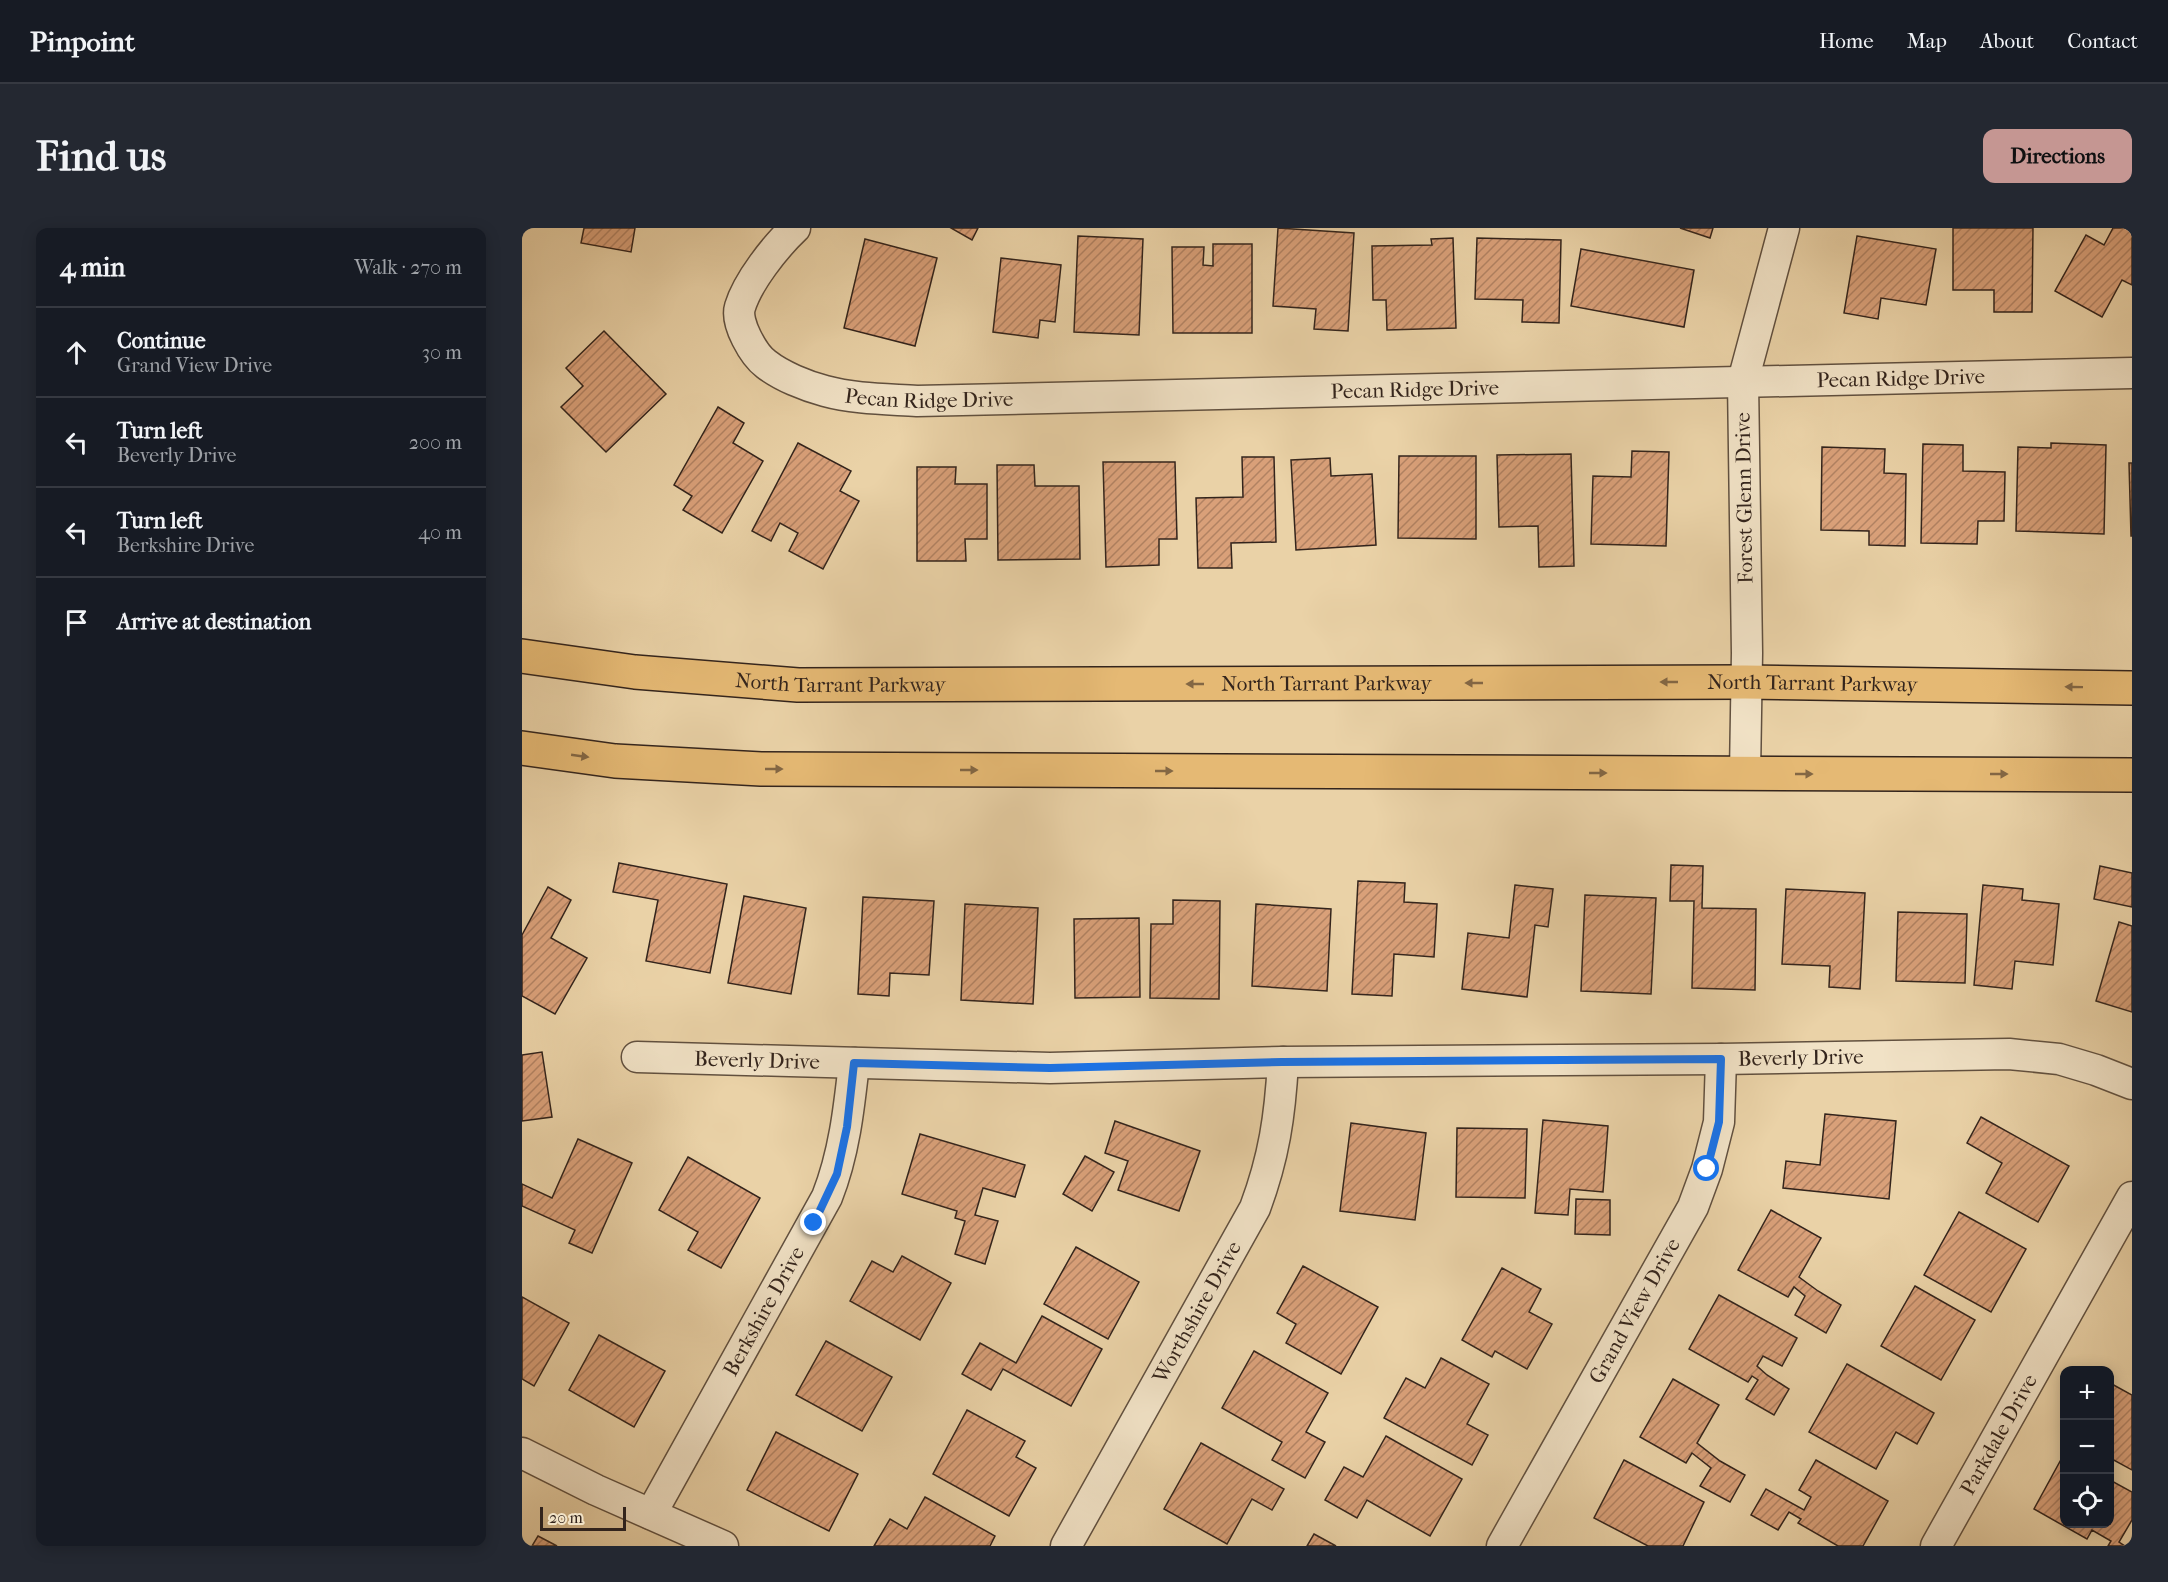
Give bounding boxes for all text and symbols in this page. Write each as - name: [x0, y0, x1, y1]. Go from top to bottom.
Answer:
- text: Pinpoint: [30, 25, 135, 58]
- text: Home: [1819, 29, 1874, 53]
- text: Map: [1907, 29, 1947, 53]
- text: About: [1980, 29, 2034, 53]
- text: Contact: [2067, 29, 2138, 53]
- button: Directions: [1983, 129, 2132, 183]
- text: Find us: [36, 132, 166, 181]
- text: 4 min: [60, 252, 125, 283]
- text: Walk · 270 m: [354, 256, 462, 279]
- text: Continue: [117, 328, 206, 354]
- icon: ahead: [60, 336, 93, 369]
- text: 30 m: [422, 341, 462, 364]
- text: Grand View Drive: [117, 354, 272, 377]
- street label: Pecan Ridge Drive: [1816, 364, 1985, 392]
- street label: Pecan Ridge Drive: [1330, 376, 1499, 403]
- street label: Pecan Ridge Drive: [843, 383, 1013, 413]
- street label: Forest Glenn Drive: [1731, 412, 1757, 584]
- text: Turn left: [117, 418, 203, 444]
- icon: left: [60, 426, 93, 459]
- text: 200 m: [409, 431, 462, 454]
- text: Beverly Drive: [117, 444, 237, 467]
- text: Turn left: [117, 508, 203, 534]
- icon: left: [60, 516, 93, 549]
- text: 40 m: [418, 521, 462, 544]
- text: Berkshire Drive: [117, 534, 254, 557]
- icon: arrive: [60, 606, 93, 639]
- text: Arrive at destination: [117, 609, 311, 635]
- street label: North Tarrant Parkway: [734, 668, 946, 697]
- street label: North Tarrant Parkway: [1707, 670, 1919, 697]
- street label: North Tarrant Parkway: [1221, 671, 1432, 696]
- one-way arrow: [1659, 677, 1678, 687]
- one-way arrow: [1464, 678, 1483, 688]
- one-way arrow: [1185, 679, 1204, 689]
- one-way arrow: [2064, 682, 2083, 692]
- one-way arrow: [571, 752, 590, 761]
- one-way arrow: [765, 764, 784, 774]
- one-way arrow: [960, 765, 979, 775]
- one-way arrow: [1155, 766, 1174, 776]
- one-way arrow: [1588, 768, 1607, 778]
- one-way arrow: [1794, 769, 1813, 779]
- one-way arrow: [1989, 769, 2008, 779]
- street label: Beverly Drive: [1738, 1045, 1864, 1071]
- street label: Beverly Drive: [694, 1047, 820, 1074]
- route start: [1693, 1155, 1719, 1181]
- route end: [800, 1209, 826, 1235]
- street label: Grand View Drive: [1584, 1234, 1685, 1388]
- street label: Worthshire Drive: [1147, 1237, 1246, 1388]
- street label: Berkshire Drive: [718, 1242, 809, 1380]
- map controls: [2060, 1366, 2114, 1528]
- button: +: [2060, 1366, 2114, 1420]
- street label: Parkdale Drive: [1955, 1370, 2042, 1499]
- button: −: [2060, 1420, 2114, 1474]
- button: locate: [2060, 1474, 2114, 1528]
- scale bar: [540, 1504, 626, 1532]
- text: 20 m: [549, 1508, 583, 1527]

